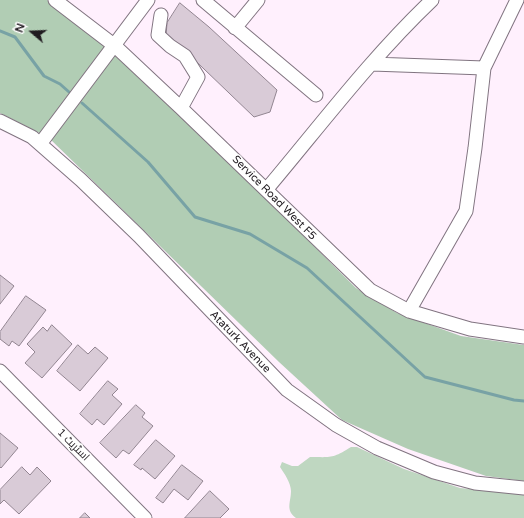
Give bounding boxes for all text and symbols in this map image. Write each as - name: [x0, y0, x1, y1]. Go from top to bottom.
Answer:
- north arrow: [12, 12, 52, 52]
- text: N: [13, 22, 28, 34]
- street label: Service Road West F5: [229, 153, 319, 243]
- street label: Ataturk Avenue: [207, 308, 273, 376]
- street label: اسٹریٹ 1: [54, 426, 92, 464]

